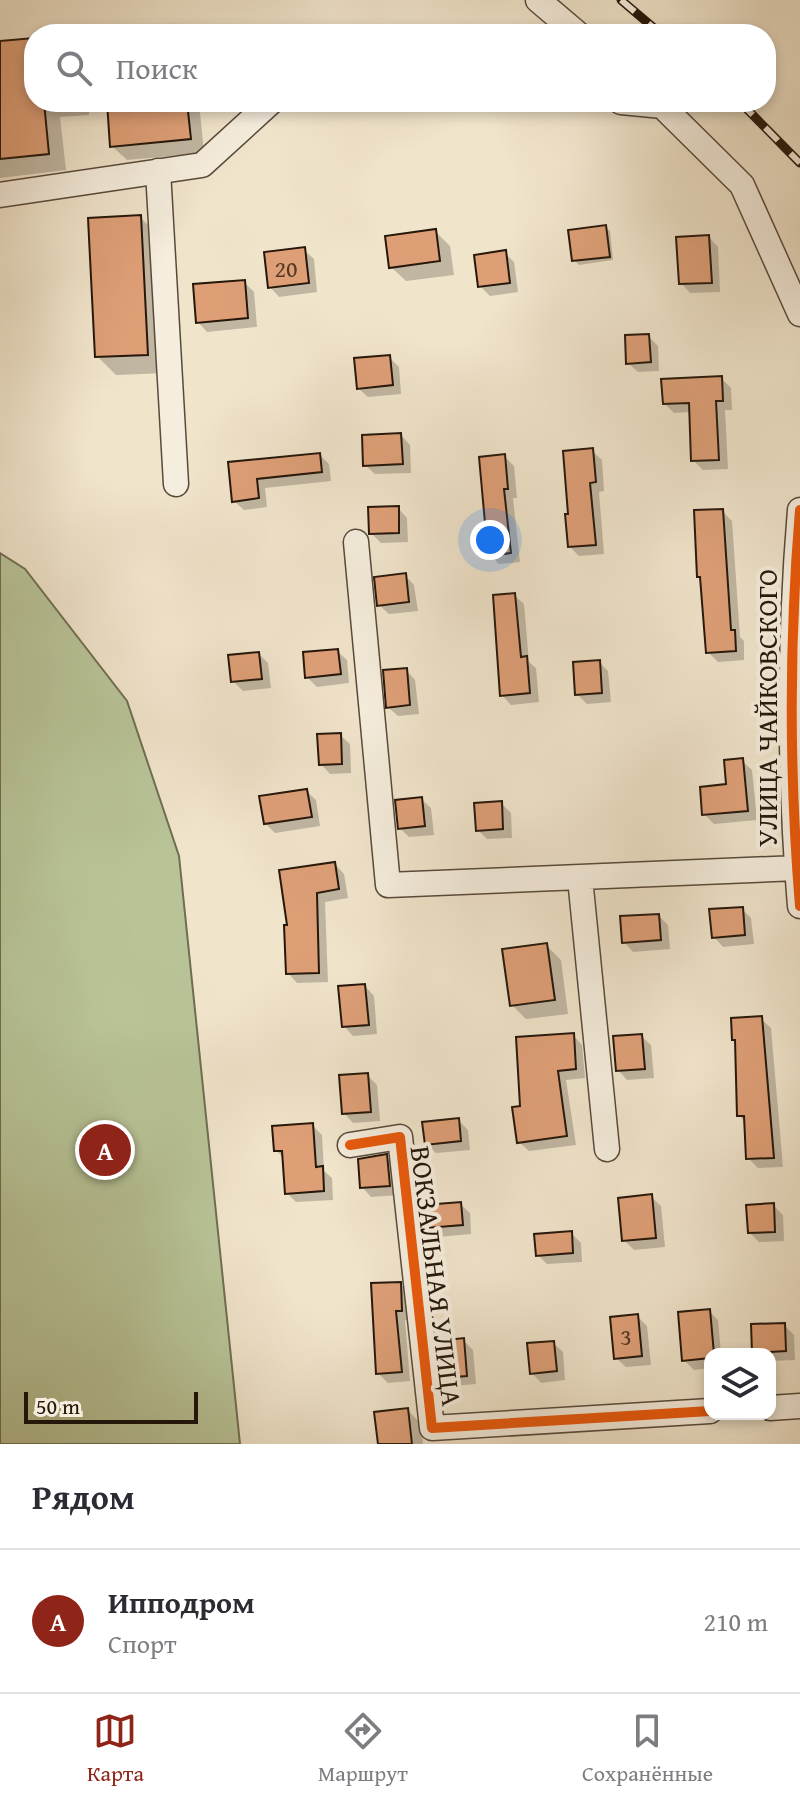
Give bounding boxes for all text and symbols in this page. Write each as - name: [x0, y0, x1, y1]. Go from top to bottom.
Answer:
- search box: [24, 24, 776, 112]
- icon: search: [52, 46, 96, 90]
- text: Поиск: [116, 46, 198, 90]
- house number: 20: [274, 251, 298, 286]
- your location: [470, 520, 510, 560]
- street label: УЛИЦА ЧАЙКОВСКОГО: [746, 569, 787, 847]
- pin: A: [79, 1120, 131, 1180]
- street label: ВОКЗАЛЬНАЯ УЛИЦА: [401, 1144, 473, 1408]
- house number: 3: [620, 1319, 632, 1354]
- map controls: [704, 1348, 776, 1420]
- button: layers: [704, 1348, 776, 1420]
- scale bar: [24, 1388, 198, 1424]
- text: 50 m: [36, 1390, 80, 1422]
- text: Рядом: [32, 1472, 135, 1521]
- text: Ипподром: [108, 1580, 255, 1624]
- text: A: [50, 1602, 66, 1641]
- text: 210 m: [703, 1602, 768, 1641]
- text: Спорт: [108, 1624, 177, 1663]
- tab: Карта: [87, 1709, 144, 1789]
- tab: Маршрут: [318, 1709, 408, 1789]
- tab: Сохранённые: [582, 1709, 713, 1789]

